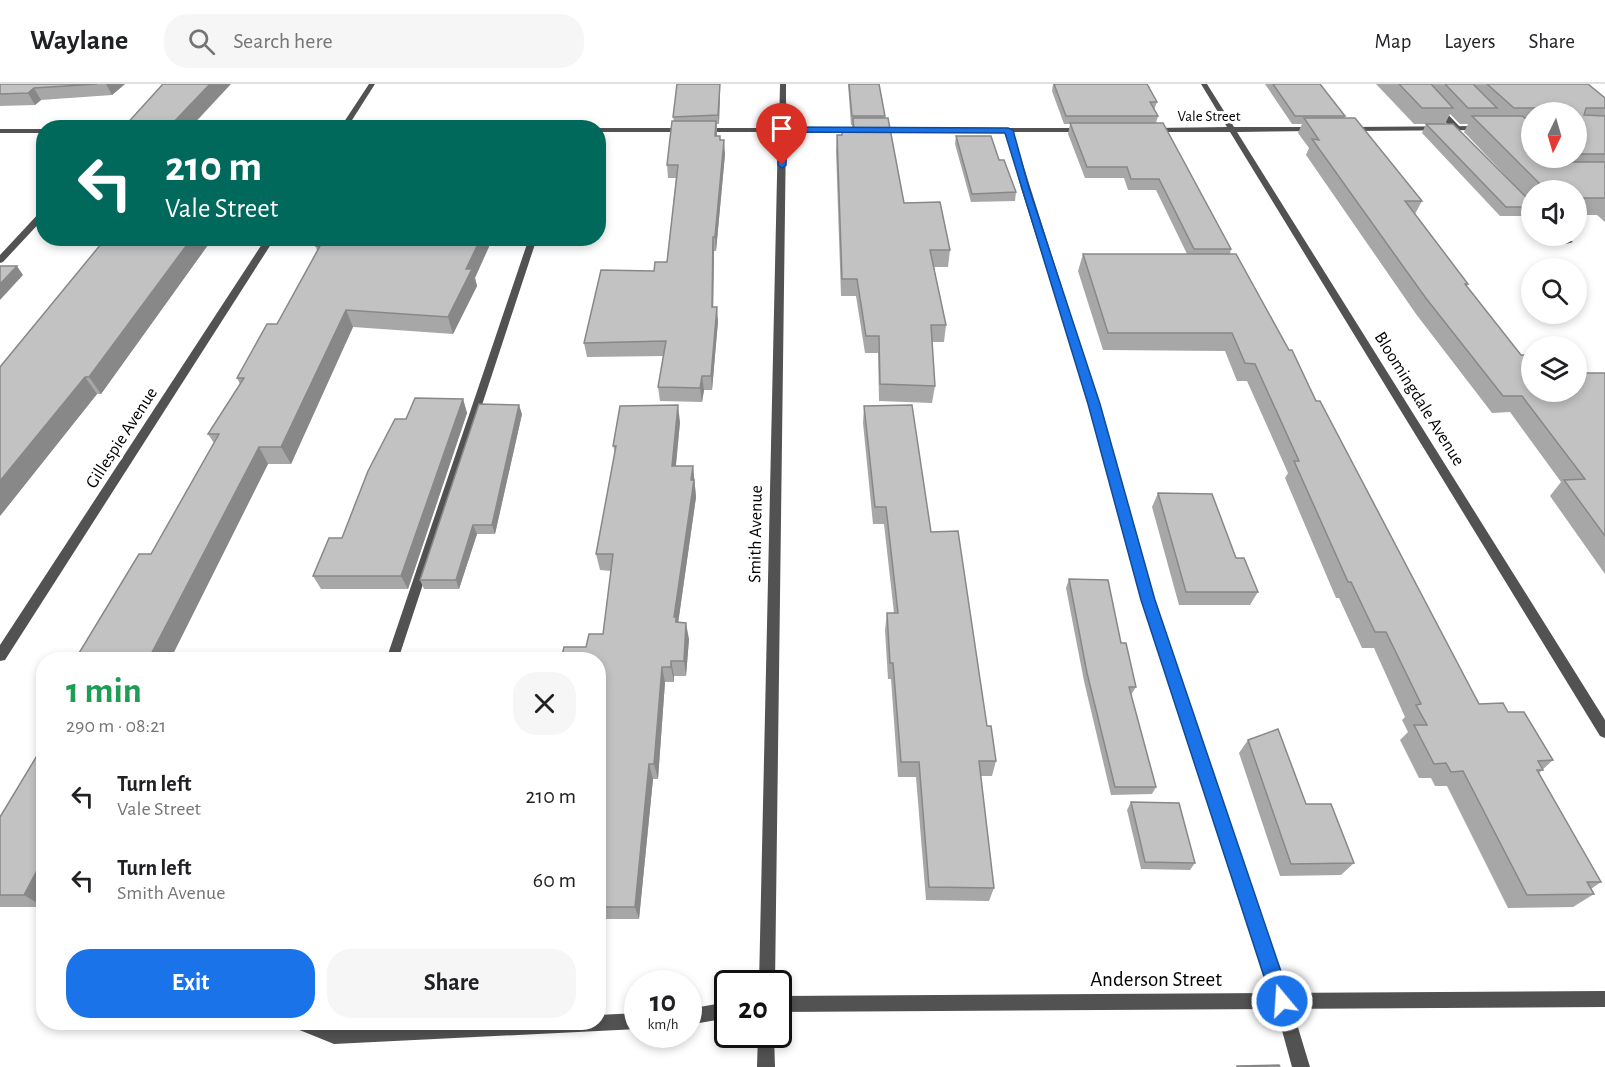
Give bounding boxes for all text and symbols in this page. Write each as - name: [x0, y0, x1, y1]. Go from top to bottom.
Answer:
- search box: [164, 14, 584, 68]
- icon: search: [185, 25, 218, 58]
- text: Waylane: [30, 27, 128, 55]
- text: Search here: [233, 30, 333, 52]
- text: Map: [1375, 31, 1411, 52]
- text: Layers: [1444, 31, 1495, 52]
- text: Share: [1528, 31, 1575, 52]
- north arrow: [1521, 102, 1587, 168]
- map controls: [1521, 102, 1587, 402]
- pin: [756, 103, 807, 165]
- street label: Vale Street: [1178, 109, 1241, 124]
- icon: arrive: [765, 112, 798, 145]
- icon: left: [66, 144, 144, 222]
- text: 210 m: [165, 146, 262, 188]
- button: sound: [1521, 180, 1587, 246]
- text: Vale Street: [165, 195, 278, 222]
- button: search: [1521, 258, 1587, 324]
- street label: Bloomingdale Avenue: [1370, 329, 1468, 469]
- button: layers: [1521, 336, 1587, 402]
- street label: Gillespie Avenue: [83, 384, 161, 492]
- street label: Smith Avenue: [746, 485, 766, 583]
- button: close: [513, 672, 576, 735]
- text: 1 min: [66, 673, 142, 709]
- text: 290 m · 08:21: [66, 716, 166, 736]
- text: Turn left: [117, 773, 191, 795]
- icon: left: [66, 780, 99, 813]
- text: 210 m: [526, 785, 576, 807]
- text: Vale Street: [117, 799, 201, 819]
- text: Turn left: [117, 857, 191, 879]
- icon: left: [66, 864, 99, 897]
- text: 60 m: [533, 869, 576, 891]
- text: Smith Avenue: [117, 883, 225, 903]
- button: Exit: [66, 949, 315, 1018]
- button: Share: [327, 949, 576, 1018]
- street label: Anderson Street: [1090, 969, 1222, 990]
- position arrow: [1250, 969, 1314, 1033]
- speed limit sign: 20: [714, 970, 792, 1048]
- text: 10: [650, 987, 676, 1017]
- text: km/h: [648, 1017, 678, 1032]

